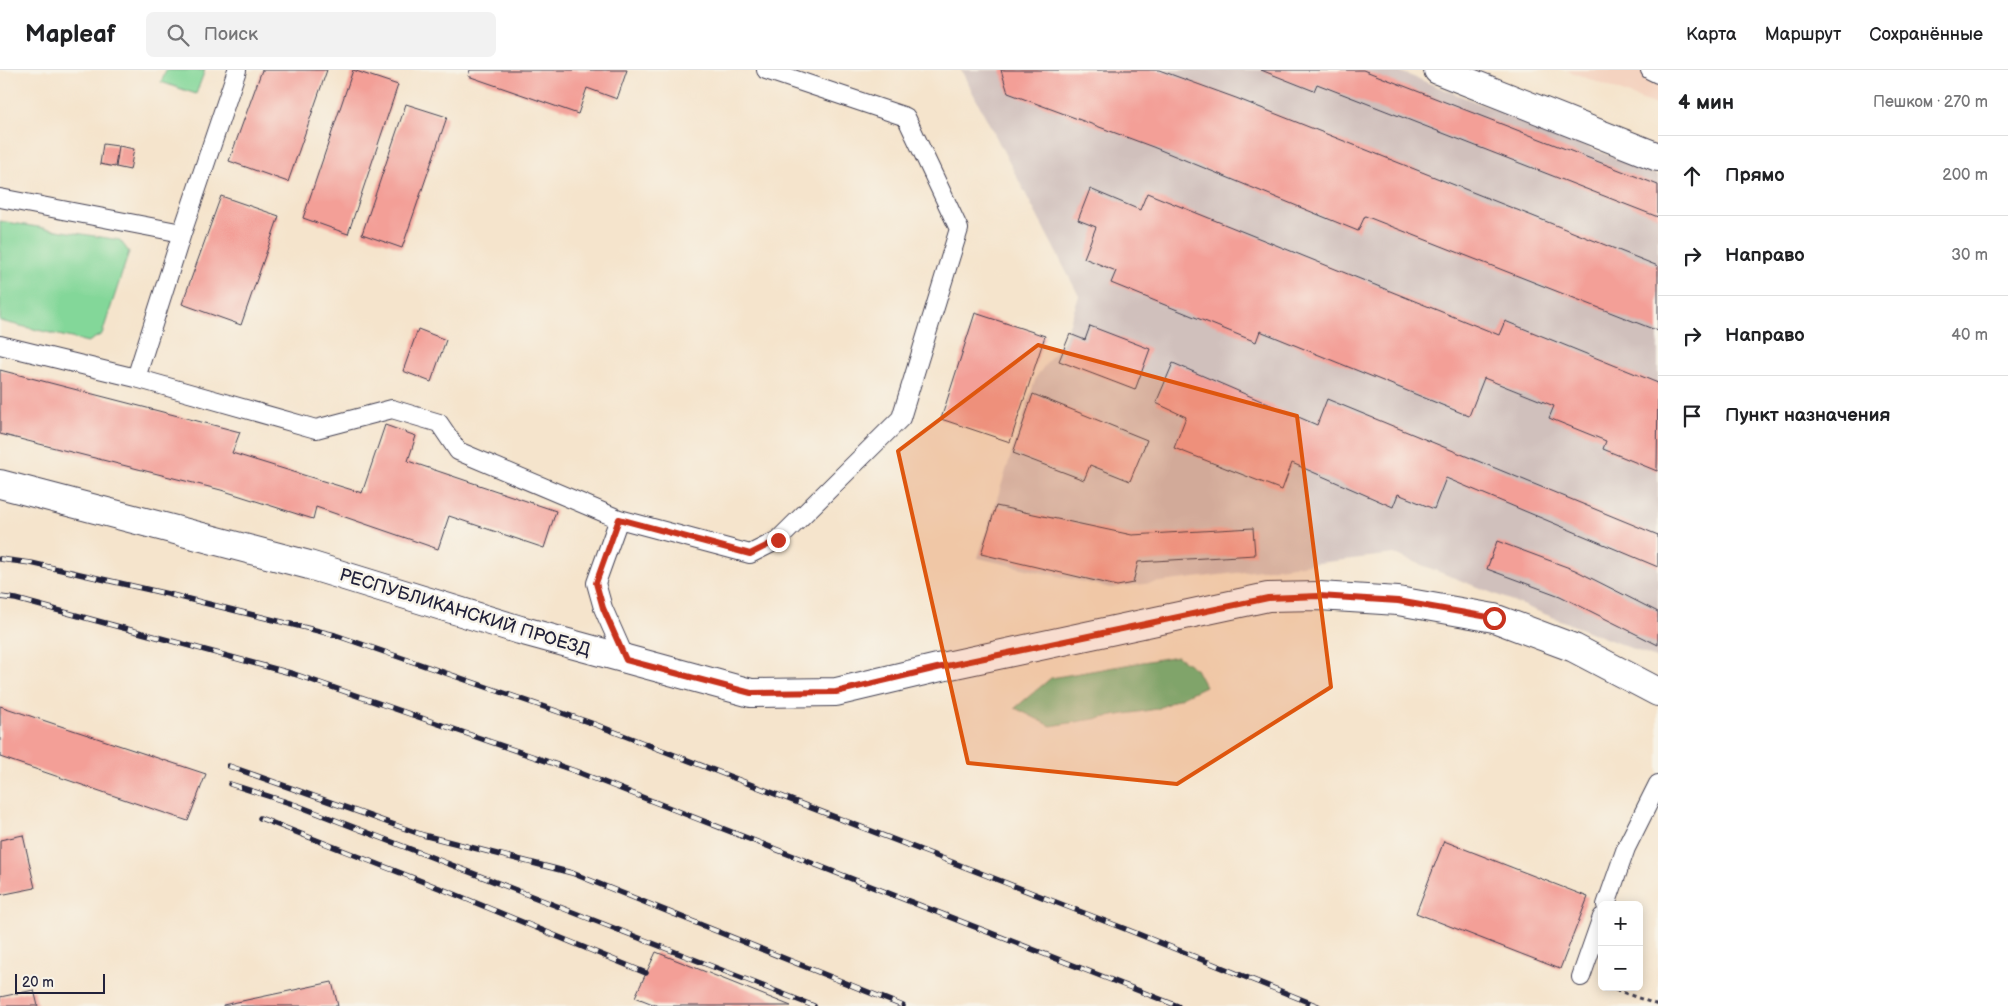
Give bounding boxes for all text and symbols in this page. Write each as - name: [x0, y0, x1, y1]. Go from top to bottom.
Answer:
- search box: [146, 12, 496, 57]
- text: Mapleaf: [25, 20, 116, 49]
- icon: search: [164, 21, 192, 49]
- text: Поиск: [204, 23, 258, 46]
- text: Карта: [1686, 24, 1737, 45]
- text: Маршрут: [1765, 24, 1841, 45]
- text: Сохранённые: [1869, 24, 1983, 45]
- text: 4 мин: [1678, 90, 1734, 115]
- text: Пешком · 270 m: [1873, 93, 1988, 112]
- icon: ahead: [1678, 162, 1706, 190]
- text: Прямо: [1725, 164, 1785, 187]
- text: 200 m: [1942, 166, 1988, 185]
- icon: right: [1678, 242, 1706, 270]
- text: Направо: [1725, 244, 1805, 267]
- text: 30 m: [1951, 246, 1988, 265]
- icon: right: [1678, 322, 1706, 350]
- text: Направо: [1725, 324, 1805, 347]
- text: 40 m: [1951, 326, 1988, 345]
- icon: arrive: [1678, 402, 1706, 430]
- text: Пункт назначения: [1725, 404, 1890, 427]
- route end: [767, 529, 790, 552]
- street label: РЕСПУБЛИКАНСКИЙ ПРОЕЗД: [337, 564, 593, 661]
- route start: [1483, 607, 1506, 630]
- map controls: [1598, 901, 1643, 991]
- button: +: [1598, 901, 1643, 946]
- button: −: [1598, 946, 1643, 991]
- scale bar: [15, 971, 105, 994]
- text: 20 m: [22, 974, 54, 991]

